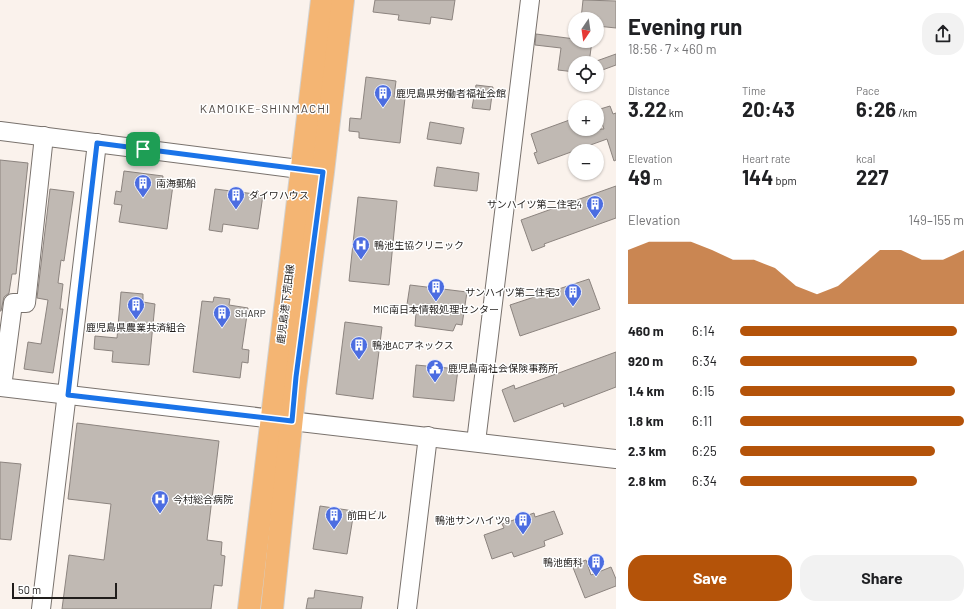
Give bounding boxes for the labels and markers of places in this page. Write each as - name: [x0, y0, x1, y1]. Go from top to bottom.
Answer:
- building icon: 鹿児島県労働者福祉会館: [373, 83, 393, 108]
- place label: 鹿児島県労働者福祉会館: [396, 87, 506, 99]
- pin: [126, 132, 160, 166]
- building icon: 南海郵船: [133, 173, 153, 198]
- place label: 南海郵船: [156, 177, 196, 189]
- building icon: ダイワハウス: [226, 185, 246, 210]
- place label: ダイワハウス: [249, 189, 309, 201]
- building icon: サンハイツ第二住宅4: [585, 194, 605, 219]
- place label: サンハイツ第二住宅4: [487, 198, 582, 210]
- hospital icon: 鴨池生協クリニック: [351, 235, 371, 260]
- place label: 鴨池生協クリニック: [374, 239, 464, 251]
- building icon: MIC南日本情報処理センター: [426, 277, 446, 302]
- building icon: サンハイツ第二住宅3: [563, 282, 583, 307]
- place label: サンハイツ第二住宅3: [465, 286, 560, 298]
- building icon: 鹿児島県農業共済組合: [126, 295, 146, 320]
- building icon: SHARP: [212, 303, 232, 328]
- place label: MIC南日本情報処理センター: [373, 303, 499, 315]
- place label: SHARP: [235, 307, 266, 319]
- place label: 鹿児島県農業共済組合: [86, 321, 186, 333]
- building icon: 鴨池ACアネックス: [349, 335, 369, 360]
- place label: 鴨池ACアネックス: [372, 339, 454, 351]
- public building icon: 鹿児島南社会保険事務所: [425, 358, 445, 383]
- place label: 鹿児島南社会保険事務所: [448, 362, 558, 374]
- hospital icon: 今村総合病院: [150, 489, 170, 514]
- place label: 今村総合病院: [173, 493, 233, 505]
- building icon: 前田ビル: [324, 505, 344, 530]
- place label: 前田ビル: [347, 509, 387, 521]
- building icon: 鴨池サンハイツ9: [513, 510, 533, 535]
- place label: 鴨池サンハイツ9: [435, 514, 510, 526]
- building icon: 鴨池歯科: [586, 552, 606, 577]
- place label: 鴨池歯科: [543, 556, 583, 568]

